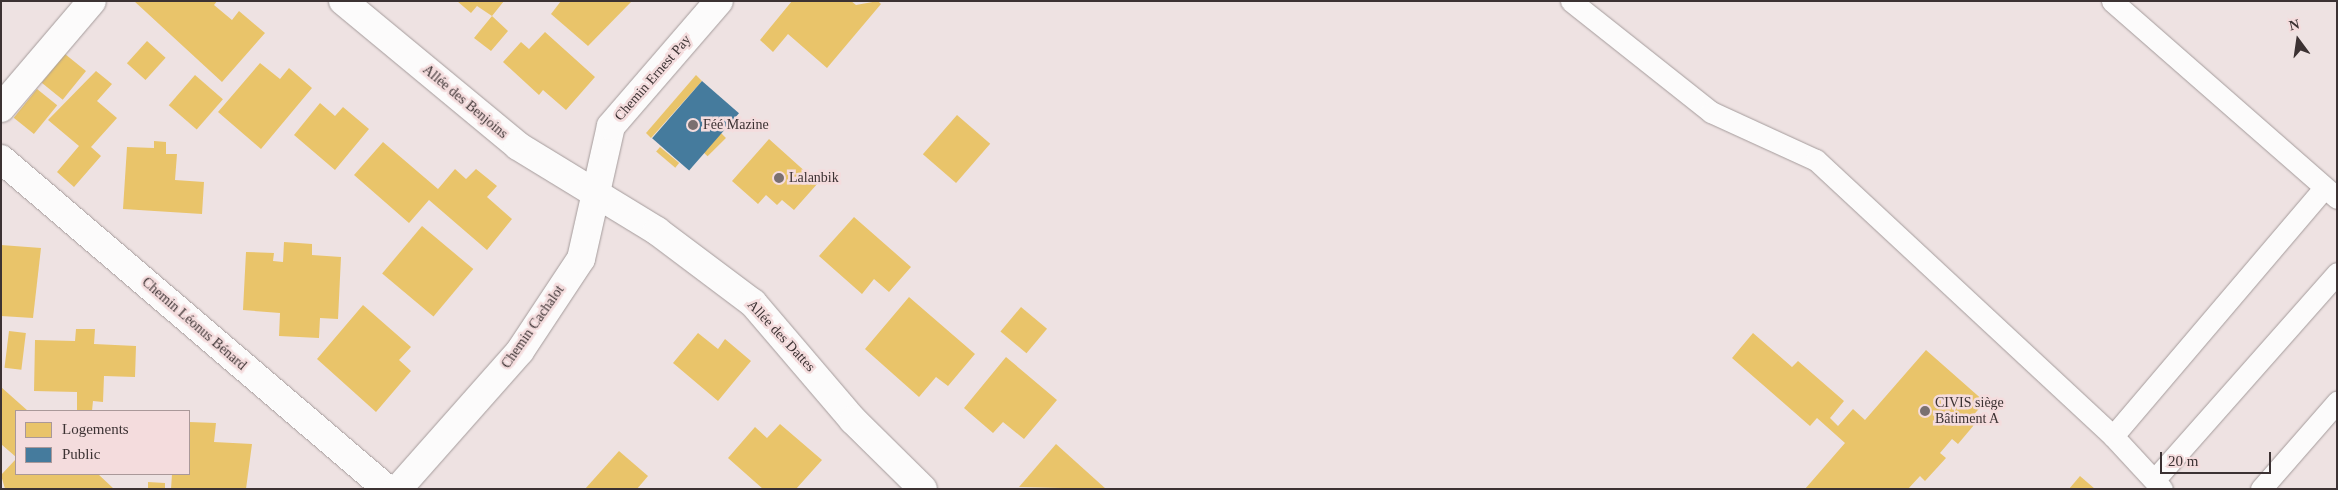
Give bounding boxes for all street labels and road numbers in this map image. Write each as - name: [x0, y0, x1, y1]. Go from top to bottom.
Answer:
- street label: Chemin Ernest Pay: [611, 32, 695, 124]
- street label: Allée des Benjoins: [419, 62, 511, 142]
- street label: Chemin Léonus Bénard: [138, 274, 250, 374]
- street label: Chemin Cachalot: [498, 282, 568, 372]
- street label: Allée des Dattes: [744, 297, 818, 375]

